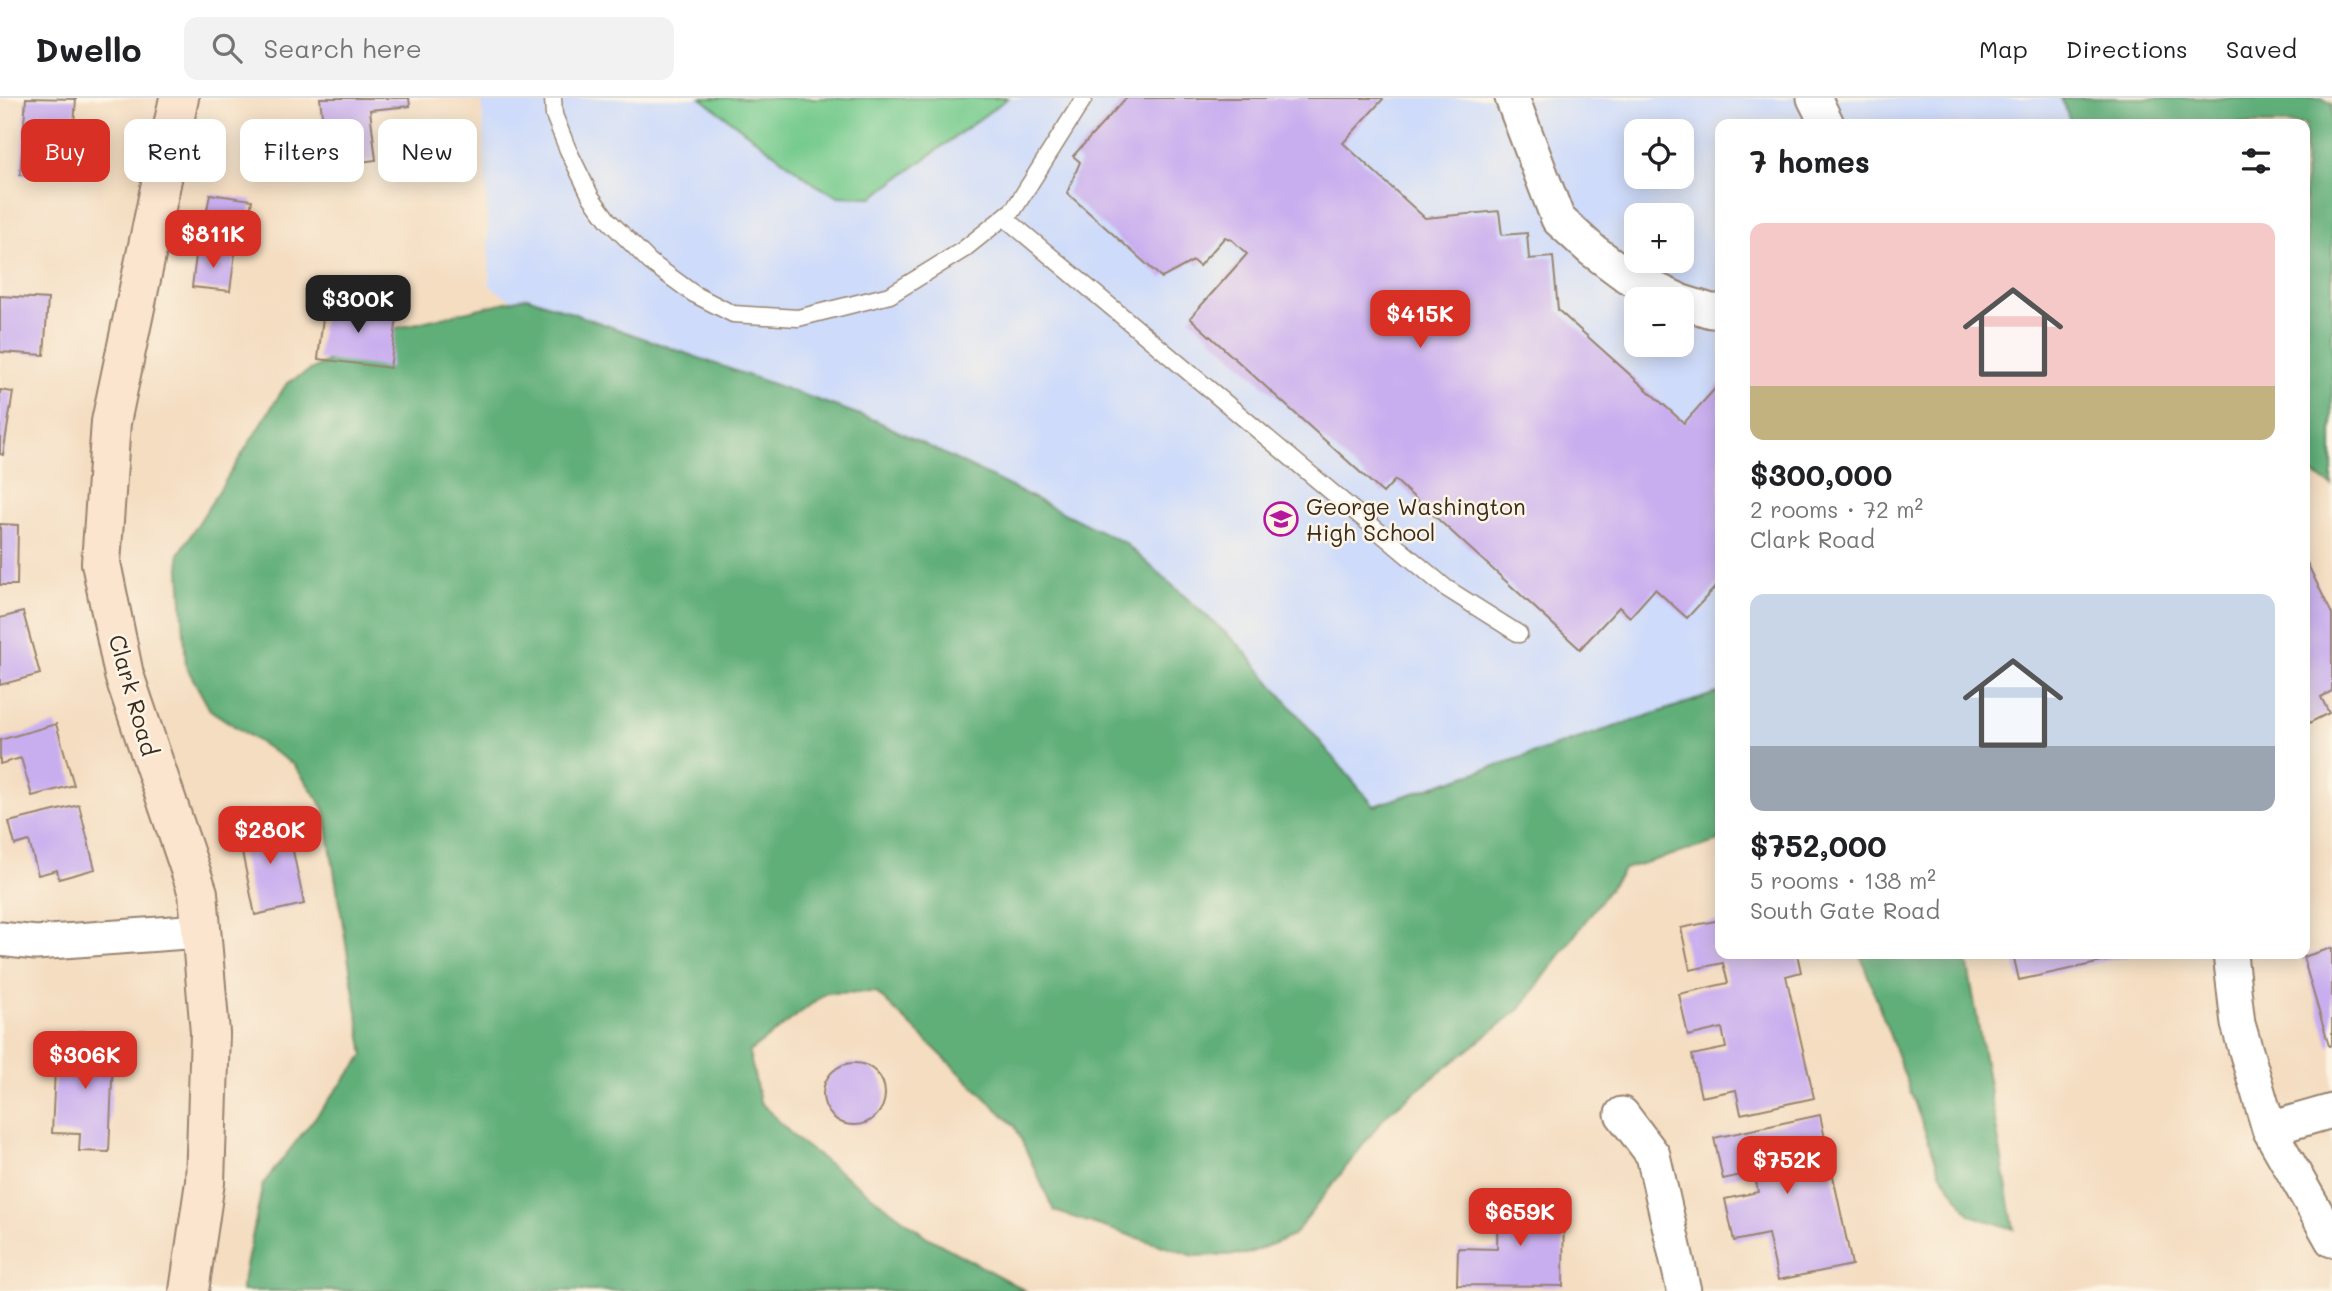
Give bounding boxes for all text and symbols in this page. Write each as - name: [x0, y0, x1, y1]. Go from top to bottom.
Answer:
- search box: [184, 17, 674, 80]
- text: Dwello: [35, 27, 142, 70]
- icon: search: [208, 29, 246, 67]
- text: Search here: [264, 31, 422, 65]
- text: Map: [1979, 33, 2028, 64]
- text: Directions: [2066, 33, 2188, 64]
- text: Saved: [2226, 33, 2297, 64]
- chip: Buy: [21, 119, 110, 182]
- chip: Rent: [124, 119, 226, 182]
- chip: Filters: [240, 119, 364, 182]
- chip: New: [378, 119, 477, 182]
- map controls: [1624, 119, 1694, 357]
- button: locate: [1624, 119, 1694, 189]
- text: 7 homes: [1750, 141, 1870, 181]
- icon: filters: [2237, 142, 2275, 180]
- button: +: [1624, 203, 1694, 273]
- pin: $811K: [164, 211, 262, 270]
- text: $811K: [181, 218, 245, 248]
- icon: home: [1950, 269, 2076, 395]
- pin: $300K: [309, 275, 407, 335]
- text: $300K: [322, 283, 394, 313]
- button: −: [1624, 287, 1694, 357]
- pin: $415K: [1371, 290, 1469, 350]
- text: $415K: [1386, 298, 1454, 328]
- text: $300,000: [1750, 454, 1892, 494]
- place label: George Washington High School: [1306, 491, 1526, 547]
- text: 2 rooms · 72 m²: [1750, 494, 1923, 524]
- school or university icon: George Washington High School: [1262, 500, 1300, 538]
- text: Clark Road: [1750, 524, 1875, 554]
- street label: Clark Road: [102, 631, 166, 759]
- icon: home: [1950, 640, 2076, 766]
- pin: $280K: [221, 806, 319, 866]
- text: $280K: [234, 814, 306, 844]
- text: $752,000: [1750, 825, 1887, 865]
- text: 5 rooms · 138 m²: [1750, 865, 1936, 895]
- text: South Gate Road: [1750, 895, 1940, 925]
- pin: $306K: [36, 1032, 134, 1091]
- text: $306K: [49, 1039, 121, 1069]
- pin: $752K: [1738, 1136, 1836, 1196]
- text: $752K: [1753, 1144, 1821, 1174]
- pin: $659K: [1471, 1188, 1569, 1248]
- text: $659K: [1485, 1196, 1555, 1226]

